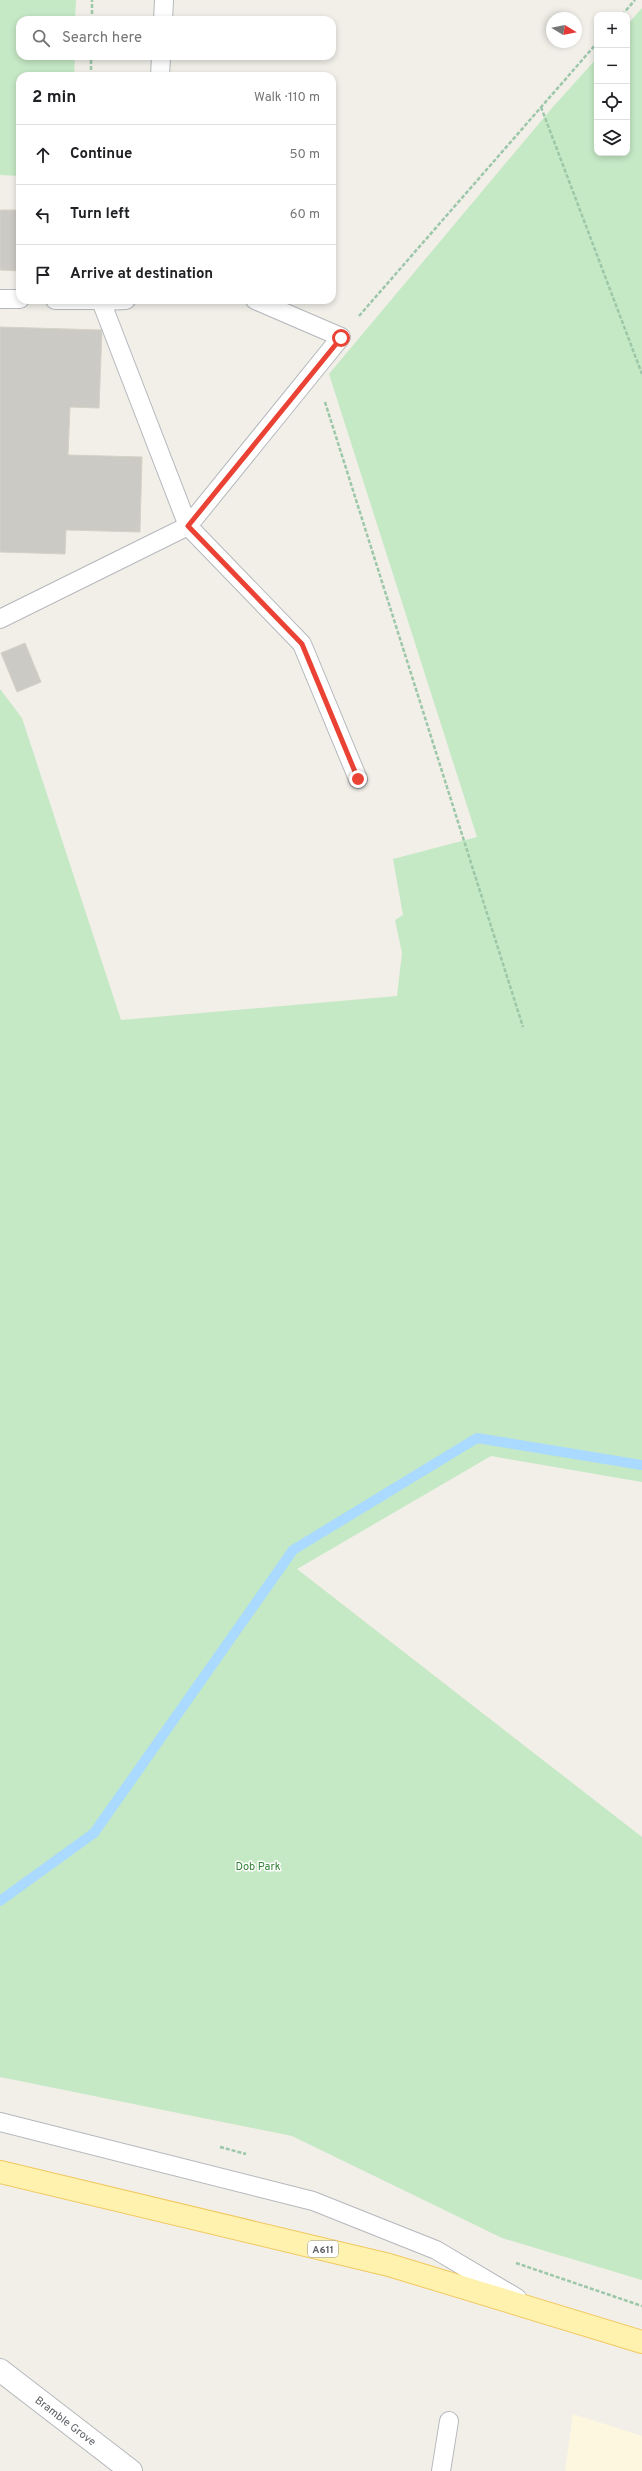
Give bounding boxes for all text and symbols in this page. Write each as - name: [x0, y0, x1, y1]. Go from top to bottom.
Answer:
- north arrow: [546, 12, 582, 48]
- map controls: [594, 12, 630, 156]
- button: +: [594, 12, 630, 48]
- search box: [16, 16, 336, 60]
- icon: search: [30, 27, 52, 49]
- text: Search here: [62, 29, 142, 48]
- button: −: [594, 48, 630, 84]
- button: locate: [594, 84, 630, 120]
- text: 2 min: [32, 87, 76, 109]
- text: Walk · 110 m: [254, 90, 320, 106]
- button: layers: [594, 120, 630, 156]
- icon: ahead: [32, 144, 54, 166]
- text: Continue: [70, 145, 132, 164]
- text: 50 m: [290, 147, 320, 163]
- icon: left: [32, 204, 54, 226]
- text: Turn left: [70, 205, 130, 224]
- text: 60 m: [290, 207, 320, 223]
- icon: arrive: [32, 264, 54, 286]
- text: Arrive at destination: [70, 265, 213, 284]
- route start: [332, 329, 350, 347]
- route end: [349, 770, 367, 788]
- park label: Dob Park: [235, 1860, 281, 1874]
- road number: A611: [308, 2241, 338, 2257]
- street label: Bramble Grove: [32, 2394, 98, 2449]

